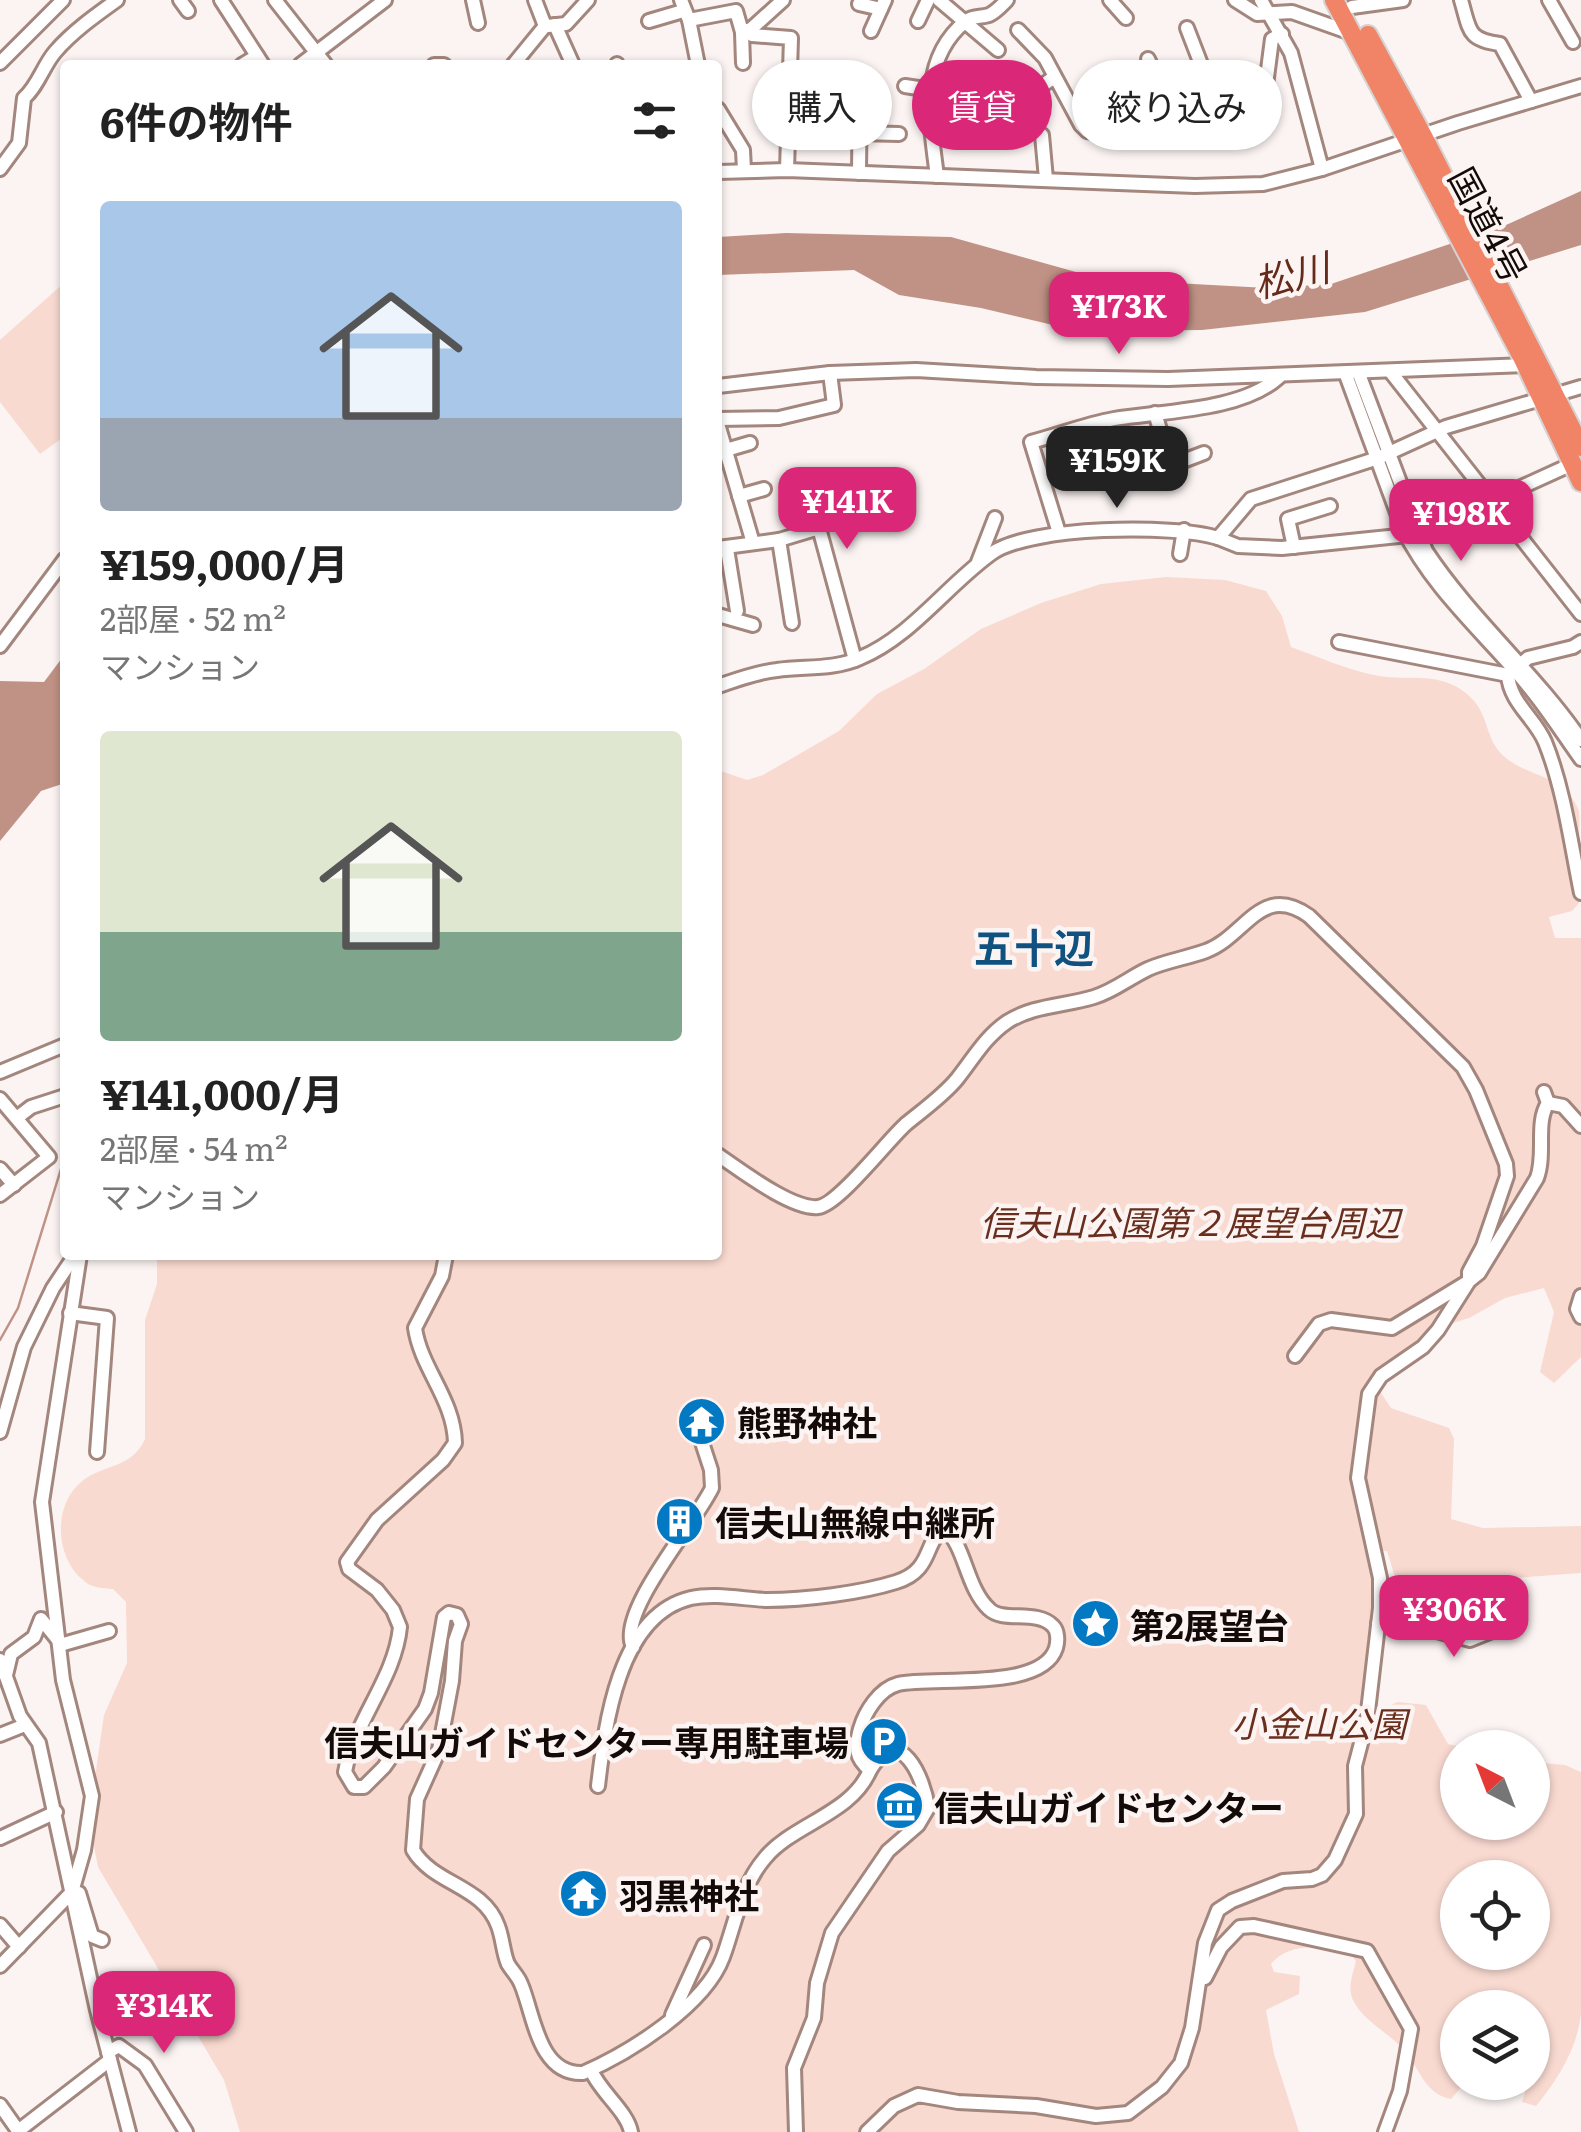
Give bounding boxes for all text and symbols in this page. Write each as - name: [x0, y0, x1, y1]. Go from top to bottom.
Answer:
- chip: 購入: [752, 60, 892, 150]
- chip: 賃貸: [912, 60, 1052, 150]
- chip: 絞り込み: [1072, 60, 1282, 150]
- text: 6件の物件: [100, 89, 293, 151]
- icon: filters: [627, 93, 682, 148]
- street label: 国道4号: [1438, 157, 1542, 291]
- water label: 松川: [1247, 235, 1339, 310]
- icon: home: [301, 266, 481, 446]
- pin: ¥173K: [1049, 272, 1189, 357]
- text: ¥173K: [1071, 280, 1167, 328]
- pin: ¥159K: [1047, 426, 1187, 511]
- text: ¥159K: [1068, 434, 1166, 482]
- pin: ¥141K: [777, 467, 917, 552]
- text: ¥141K: [800, 475, 894, 523]
- pin: ¥198K: [1391, 479, 1531, 564]
- text: ¥198K: [1411, 487, 1511, 535]
- text: ¥159,000/月: [100, 531, 349, 593]
- text: 2部屋 · 52 m²: [100, 593, 286, 641]
- text: マンション: [100, 641, 260, 689]
- icon: home: [301, 796, 481, 976]
- district label: 五十辺: [974, 916, 1094, 975]
- text: ¥141,000/月: [100, 1061, 344, 1123]
- text: 2部屋 · 54 m²: [100, 1123, 288, 1171]
- text: マンション: [100, 1171, 260, 1219]
- park label: 信夫山公園第２展望台周辺: [980, 1195, 1404, 1247]
- temple icon: 熊野神社: [676, 1395, 728, 1447]
- place label: 熊野神社: [737, 1395, 877, 1447]
- building icon: 信夫山無線中継所: [654, 1495, 706, 1547]
- place label: 信夫山無線中継所: [715, 1495, 995, 1547]
- pin: ¥306K: [1384, 1575, 1524, 1660]
- text: ¥306K: [1401, 1583, 1507, 1631]
- place icon: 第2展望台: [1069, 1598, 1121, 1650]
- place label: 第2展望台: [1130, 1598, 1289, 1650]
- park label: 小金山公園: [1231, 1696, 1411, 1748]
- place label: 信夫山ガイドセンター専用駐車場: [324, 1715, 849, 1767]
- parking icon: 信夫山ガイドセンター専用駐車場: [858, 1715, 910, 1767]
- north arrow: [1440, 1730, 1550, 1840]
- map controls: [1440, 1730, 1550, 2100]
- museum icon: 信夫山ガイドセンター: [873, 1780, 925, 1832]
- place label: 信夫山ガイドセンター: [934, 1780, 1284, 1832]
- button: locate: [1440, 1860, 1550, 1970]
- temple icon: 羽黒神社: [558, 1868, 610, 1920]
- place label: 羽黒神社: [619, 1868, 759, 1920]
- pin: ¥314K: [94, 1971, 234, 2056]
- text: ¥314K: [115, 1979, 213, 2027]
- button: layers: [1440, 1990, 1550, 2100]

